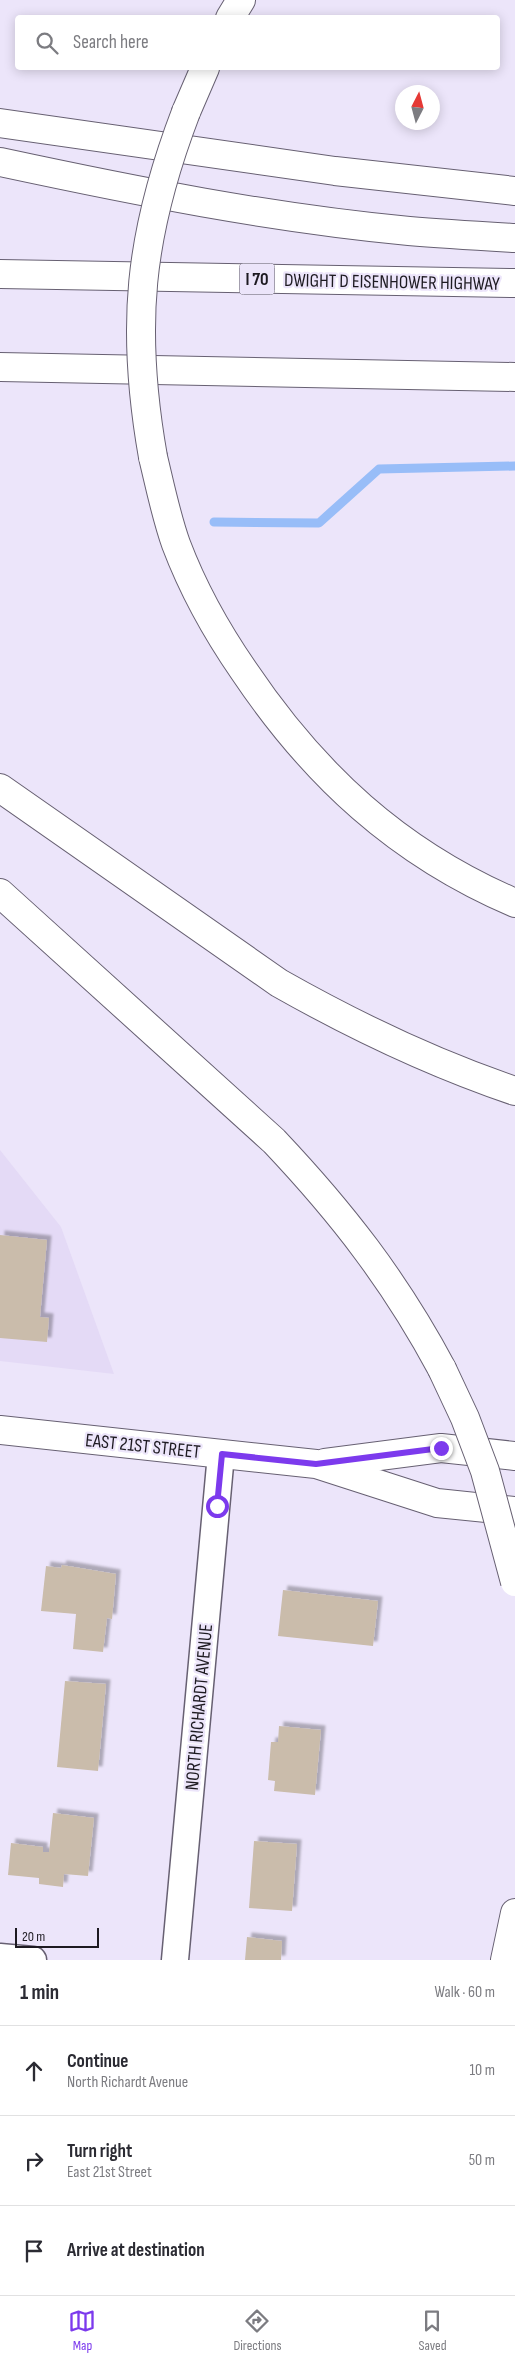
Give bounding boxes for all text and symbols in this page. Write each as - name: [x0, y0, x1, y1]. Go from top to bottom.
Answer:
- search box: [15, 15, 500, 70]
- icon: search: [33, 29, 61, 57]
- text: Search here: [73, 31, 149, 54]
- north arrow: [395, 85, 440, 130]
- road number: I 70: [240, 264, 274, 294]
- street label: DWIGHT D EISENHOWER HIGHWAY: [284, 269, 500, 296]
- street label: EAST 21ST STREET: [84, 1429, 202, 1464]
- route end: [430, 1437, 453, 1460]
- route start: [206, 1495, 229, 1518]
- street label: NORTH RICHARDT AVENUE: [181, 1623, 218, 1791]
- scale bar: [15, 1925, 99, 1948]
- text: 20 m: [22, 1928, 45, 1945]
- text: 1 min: [20, 1980, 59, 2005]
- text: Walk · 60 m: [435, 1983, 495, 2002]
- text: Continue: [67, 2050, 128, 2073]
- icon: ahead: [20, 2057, 48, 2085]
- text: 10 m: [469, 2061, 495, 2080]
- text: North Richardt Avenue: [67, 2073, 188, 2092]
- text: Turn right: [67, 2140, 132, 2163]
- icon: right: [20, 2147, 48, 2175]
- text: 50 m: [469, 2151, 495, 2170]
- text: East 21st Street: [67, 2163, 152, 2182]
- icon: arrive: [20, 2237, 48, 2265]
- text: Arrive at destination: [67, 2239, 205, 2262]
- tab: Map: [68, 2307, 96, 2354]
- tab: Directions: [233, 2307, 282, 2354]
- tab: Saved: [418, 2307, 447, 2354]

